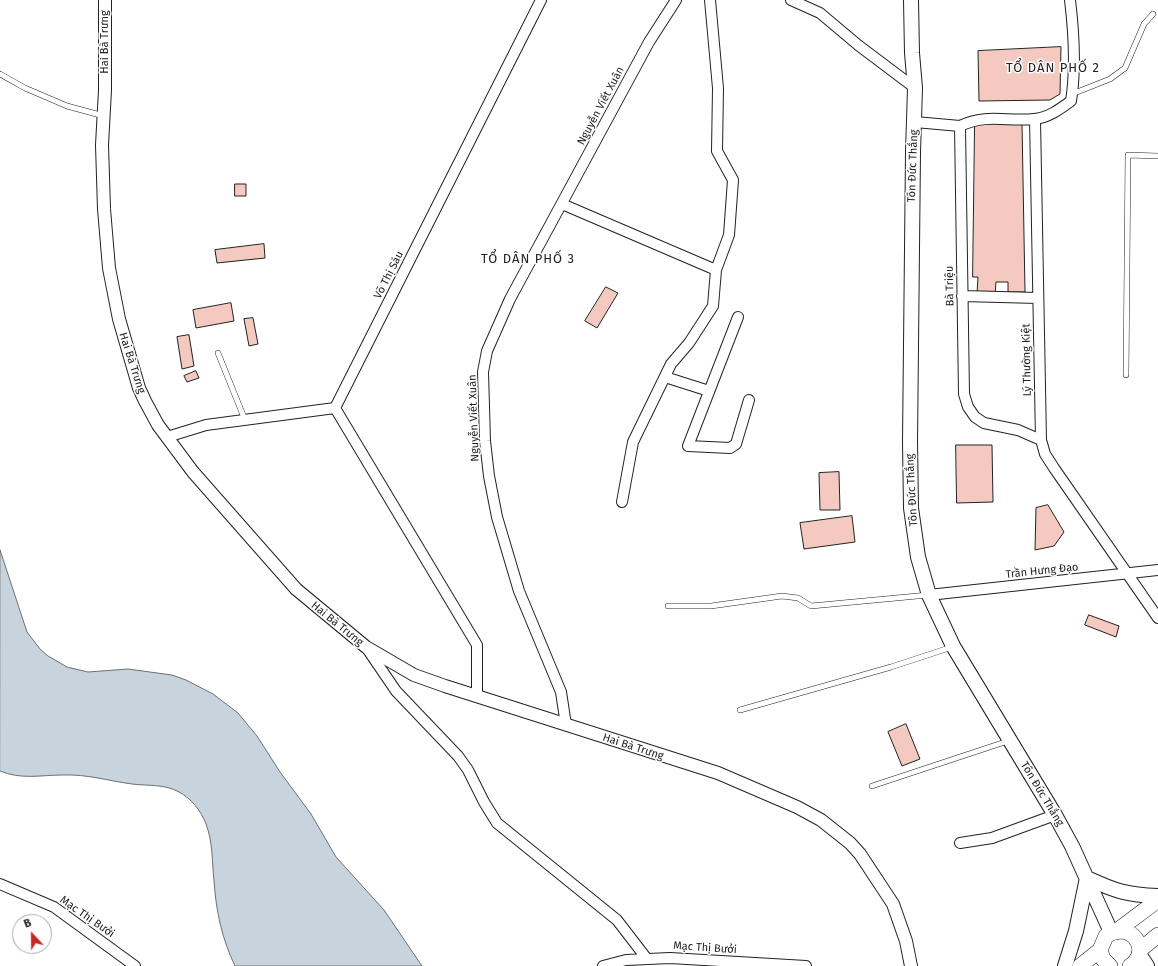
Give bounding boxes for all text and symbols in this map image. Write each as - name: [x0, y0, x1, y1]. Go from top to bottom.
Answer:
- street label: Hai Bà Trưng: [98, 10, 112, 74]
- district label: TỔ DÂN PHỐ 2: [1006, 60, 1100, 76]
- street label: Nguyễn Viết Xuân: [575, 64, 627, 148]
- street label: Tôn Đức Thắng: [905, 129, 921, 203]
- street label: Võ Thị Sáu: [371, 249, 407, 301]
- district label: TỔ DÂN PHỐ 3: [481, 251, 575, 267]
- street label: Bà Triệu: [943, 266, 957, 306]
- street label: Lý Thường Kiệt: [1020, 324, 1034, 396]
- street label: Hai Bà Trưng: [116, 331, 148, 395]
- street label: Nguyễn Viết Xuân: [466, 374, 482, 462]
- street label: Tôn Đức Thắng: [904, 453, 920, 527]
- street label: Trần Hưng Đạo: [1005, 561, 1079, 581]
- street label: Hai Bà Trưng: [308, 599, 366, 649]
- street label: Hai Bà Trưng: [601, 731, 665, 763]
- street label: Tôn Đức Thắng: [1018, 759, 1066, 829]
- street label: Mạc Thị Bưởi: [57, 893, 117, 941]
- north arrow: [12, 914, 52, 954]
- text: B: [22, 916, 33, 931]
- street label: Mạc Thị Bưởi: [673, 939, 737, 957]

